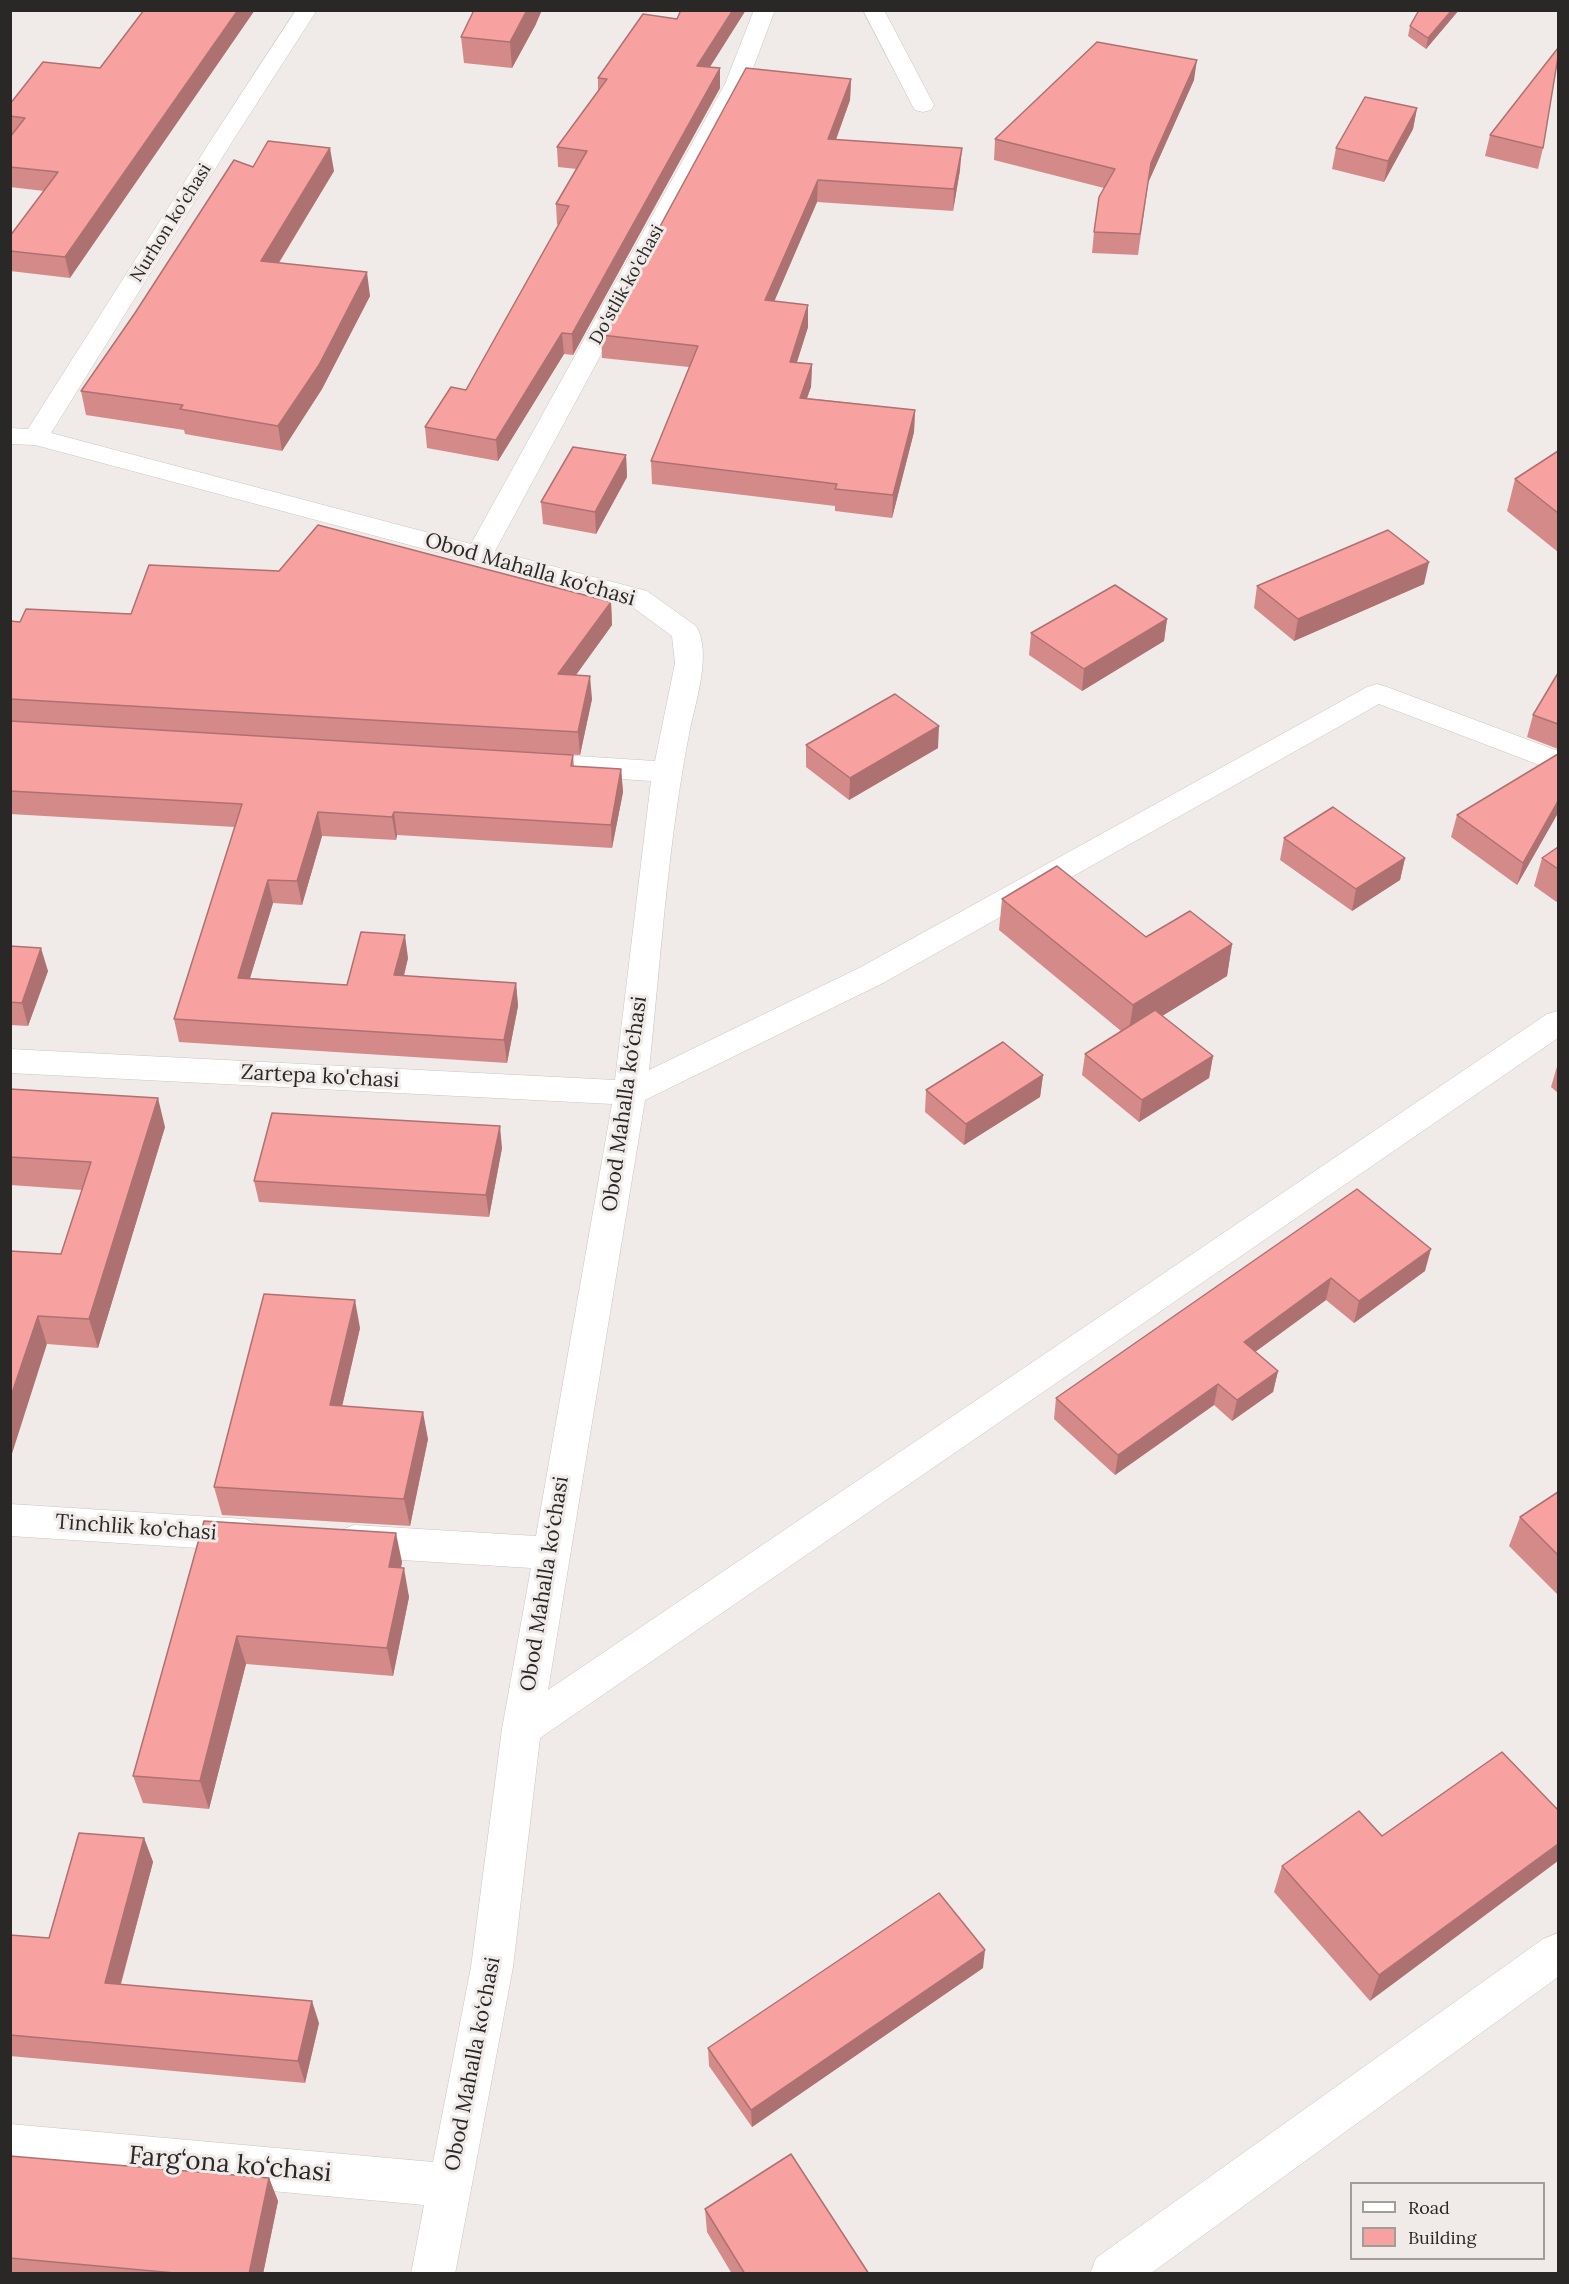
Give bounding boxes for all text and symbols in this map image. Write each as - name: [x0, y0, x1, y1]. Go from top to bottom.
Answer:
- street label: Nurhon ko'chasi: [126, 160, 216, 286]
- street label: Do'stlik ko'chasi: [585, 221, 669, 349]
- street label: Obod Mahalla ko‘chasi: [422, 528, 638, 612]
- street label: Obod Mahalla ko‘chasi: [597, 995, 653, 1213]
- street label: Zartepa ko'chasi: [240, 1060, 400, 1094]
- street label: Obod Mahalla ko‘chasi: [516, 1475, 574, 1693]
- street label: Tinchlik ko'chasi: [54, 1510, 218, 1546]
- street label: Obod Mahalla ko‘chasi: [440, 1955, 506, 2173]
- street label: Farg‘ona ko‘chasi: [127, 2141, 333, 2189]
- legend: [1350, 2182, 1545, 2260]
- text: Road: [1408, 2196, 1450, 2219]
- text: Building: [1408, 2226, 1476, 2249]

